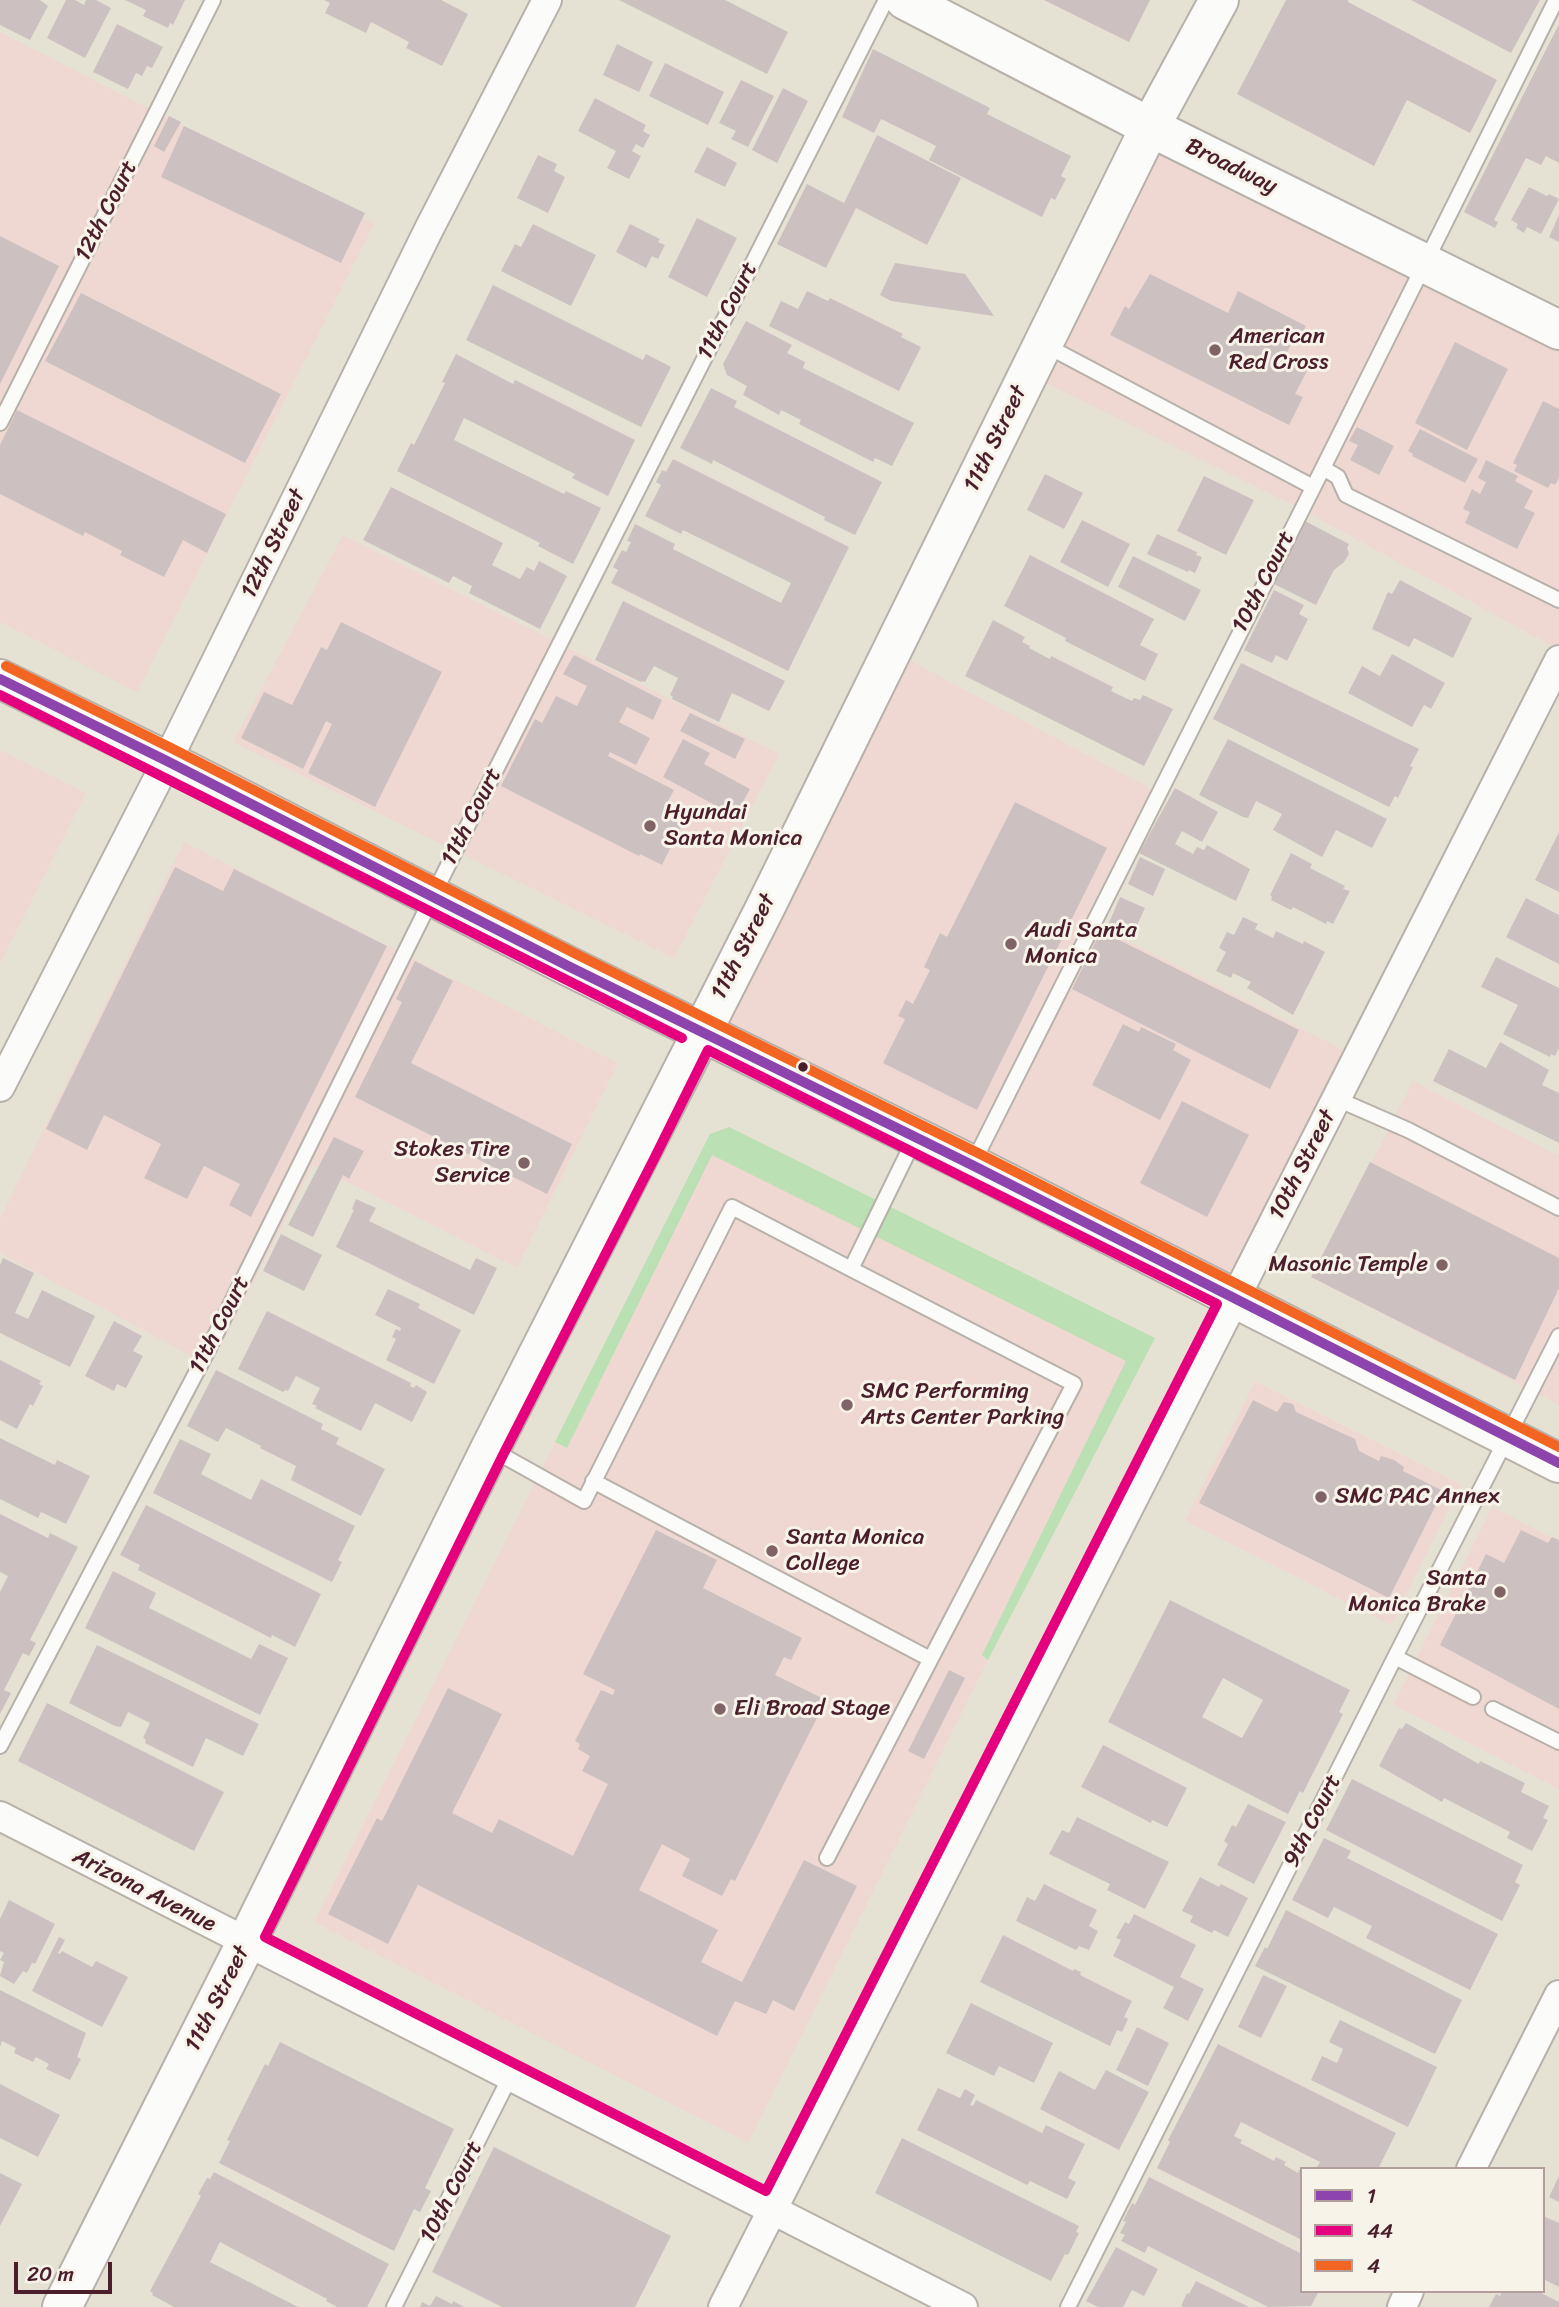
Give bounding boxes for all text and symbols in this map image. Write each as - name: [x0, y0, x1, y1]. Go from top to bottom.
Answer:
- street label: Broadway: [1181, 133, 1281, 201]
- street label: 12th Court: [70, 156, 144, 266]
- street label: 11th Court: [692, 258, 764, 364]
- place label: American Red Cross: [1229, 323, 1328, 377]
- marker: American Red Cross: [1207, 342, 1223, 358]
- street label: 11th Street: [958, 381, 1034, 497]
- street label: 12th Street: [236, 485, 312, 603]
- street label: 10th Court: [1227, 527, 1301, 637]
- street label: 11th Court: [436, 764, 508, 870]
- place label: Hyundai Santa Monica: [664, 799, 802, 853]
- marker: Hyundai Santa Monica: [642, 818, 658, 834]
- street label: 11th Street: [706, 890, 782, 1004]
- place label: Audi Santa Monica: [1025, 917, 1137, 971]
- marker: Audi Santa Monica: [1003, 936, 1019, 952]
- unlabelled marker: [796, 1060, 810, 1074]
- street label: 10th Street: [1264, 1106, 1342, 1224]
- place label: Stokes Tire Service: [394, 1136, 510, 1190]
- marker: Stokes Tire Service: [516, 1155, 532, 1171]
- place label: Masonic Temple: [1268, 1251, 1428, 1279]
- marker: Masonic Temple: [1434, 1257, 1450, 1273]
- street label: 11th Court: [184, 1272, 256, 1378]
- place label: SMC Performing Arts Center Parking: [861, 1378, 1064, 1432]
- marker: SMC Performing Arts Center Parking: [839, 1397, 855, 1413]
- place label: SMC PAC Annex: [1335, 1483, 1500, 1511]
- marker: SMC PAC Annex: [1313, 1489, 1329, 1505]
- place label: Santa Monica College: [786, 1524, 924, 1578]
- marker: Santa Monica College: [764, 1543, 780, 1559]
- place label: Santa Monica Brake: [1348, 1565, 1486, 1619]
- marker: Santa Monica Brake: [1492, 1584, 1508, 1600]
- place label: Eli Broad Stage: [734, 1695, 890, 1723]
- marker: Eli Broad Stage: [712, 1701, 728, 1717]
- street label: 9th Court: [1278, 1770, 1348, 1872]
- street label: Arizona Avenue: [68, 1843, 220, 1939]
- street label: 11th Street: [180, 1942, 256, 2056]
- street label: 10th Court: [415, 2137, 489, 2247]
- legend: [1300, 2167, 1545, 2293]
- text: 1: [1367, 2177, 1376, 2215]
- text: 44: [1367, 2212, 1393, 2250]
- text: 4: [1367, 2247, 1380, 2285]
- scale bar: [18, 2248, 116, 2292]
- text: 20 m: [27, 2255, 74, 2293]

